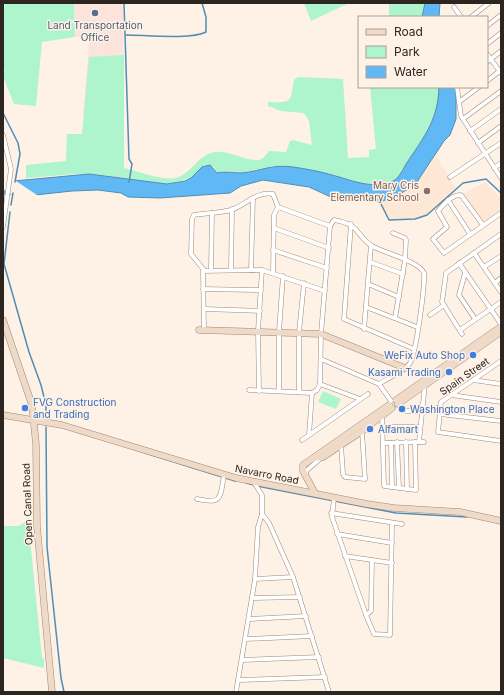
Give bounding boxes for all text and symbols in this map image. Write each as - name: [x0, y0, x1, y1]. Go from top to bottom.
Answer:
- marker: Land Transportation Office: [90, 8, 100, 18]
- legend: [358, 16, 488, 88]
- place label: Land Transportation Office: [47, 19, 143, 43]
- text: Road: [394, 24, 423, 39]
- text: Park: [394, 44, 420, 59]
- text: Water: [394, 64, 428, 79]
- place label: Mary Cris Elementary School: [330, 179, 419, 203]
- marker: Mary Cris Elementary School: [422, 186, 432, 196]
- place label: WeFix Auto Shop: [384, 349, 465, 361]
- marker: WeFix Auto Shop: [468, 350, 478, 360]
- street label: Spain Street: [437, 354, 492, 397]
- place label: Kasami Trading: [368, 366, 441, 378]
- marker: Kasami Trading: [444, 367, 454, 377]
- place label: FVG Construction and Trading: [33, 396, 117, 420]
- marker: FVG Construction and Trading: [20, 403, 30, 413]
- place label: Washington Place: [410, 403, 495, 415]
- marker: Washington Place: [397, 404, 407, 414]
- place label: Alfamart: [378, 423, 419, 435]
- marker: Alfamart: [365, 424, 375, 434]
- street label: Navarro Road: [234, 462, 300, 486]
- street label: Open Canal Road: [20, 463, 34, 545]

